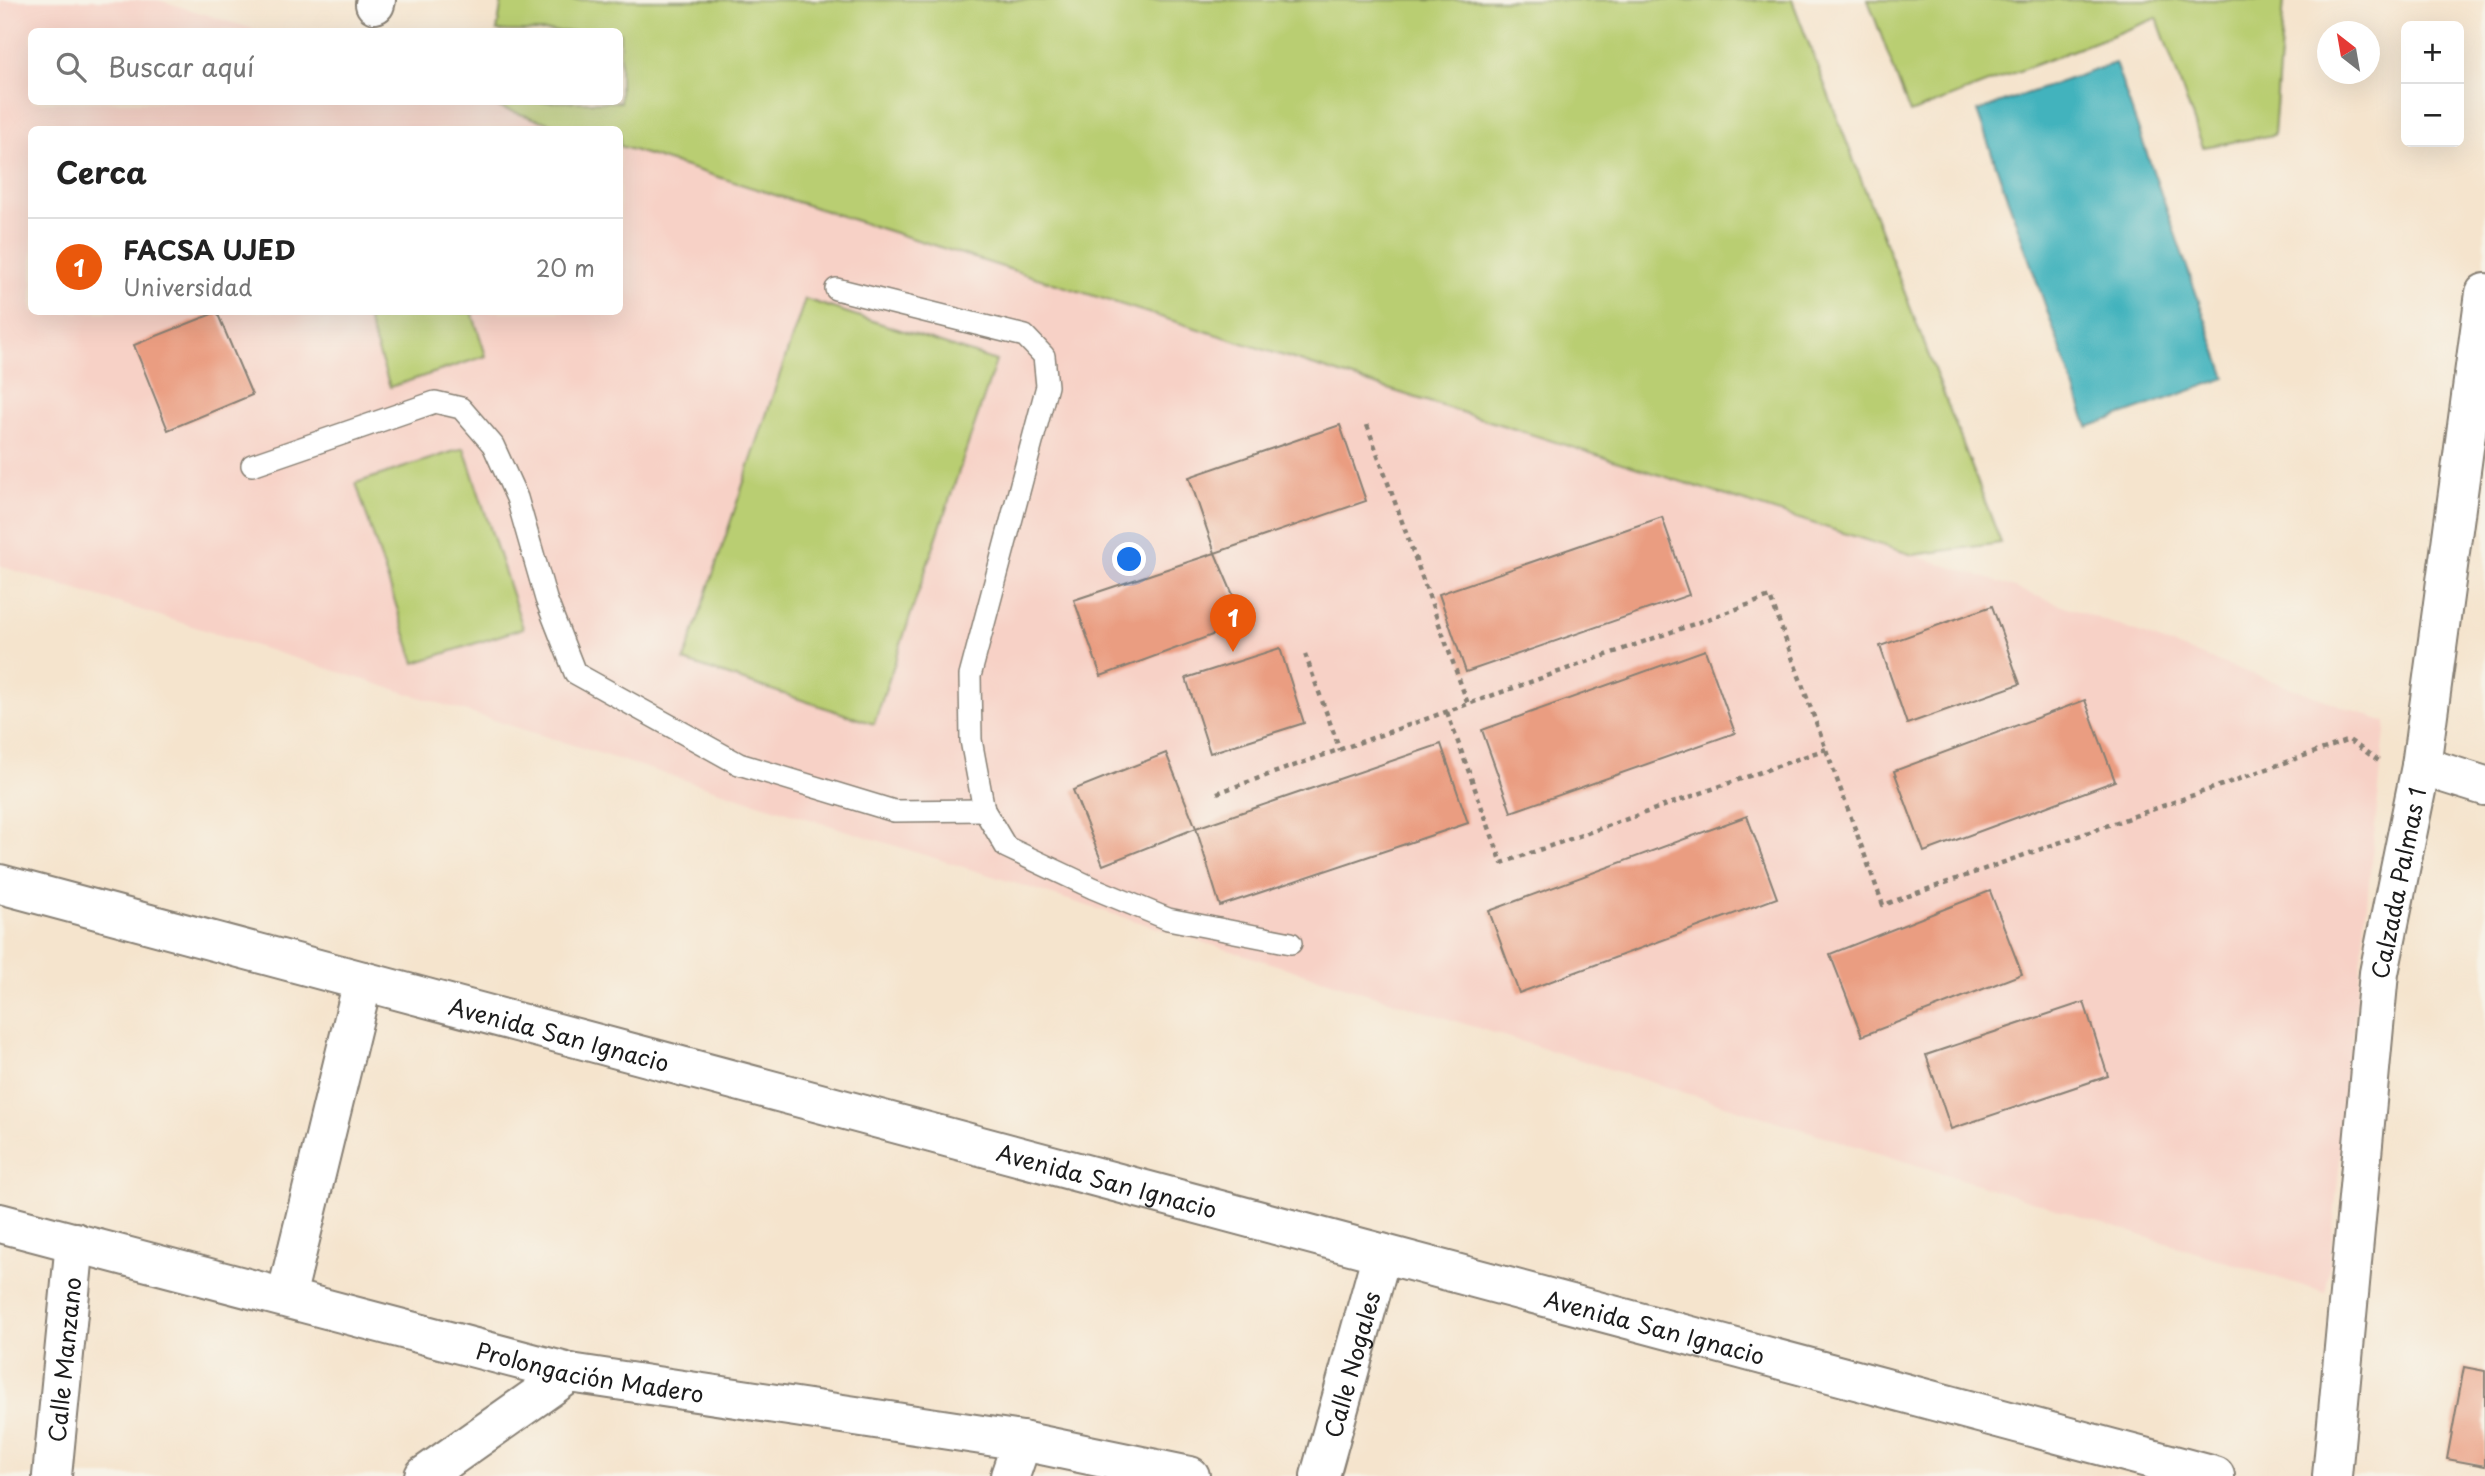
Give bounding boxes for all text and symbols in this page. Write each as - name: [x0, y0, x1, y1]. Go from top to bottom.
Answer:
- north arrow: [2317, 21, 2380, 84]
- map controls: [2401, 21, 2464, 147]
- button: +: [2401, 21, 2464, 84]
- search box: [28, 28, 623, 105]
- text: Buscar aquí: [108, 47, 254, 86]
- icon: search: [52, 48, 90, 86]
- button: −: [2401, 84, 2464, 147]
- text: Cerca: [56, 149, 147, 194]
- text: FACSA UJED: [123, 230, 296, 269]
- text: 1: [74, 250, 85, 285]
- text: 20 m: [536, 250, 595, 285]
- text: Universidad: [123, 269, 252, 304]
- your location: [1112, 542, 1146, 576]
- pin: 1: [1210, 594, 1256, 652]
- street label: Calzada Palmas 1: [2361, 784, 2434, 982]
- street label: Avenida San Ignacio: [445, 987, 673, 1080]
- street label: Avenida San Ignacio: [993, 1134, 1221, 1226]
- street label: Calle Manzano: [38, 1275, 89, 1444]
- street label: Avenida San Ignacio: [1541, 1280, 1769, 1372]
- street label: Calle Nogales: [1314, 1287, 1388, 1442]
- street label: Prolongación Madero: [472, 1332, 707, 1410]

